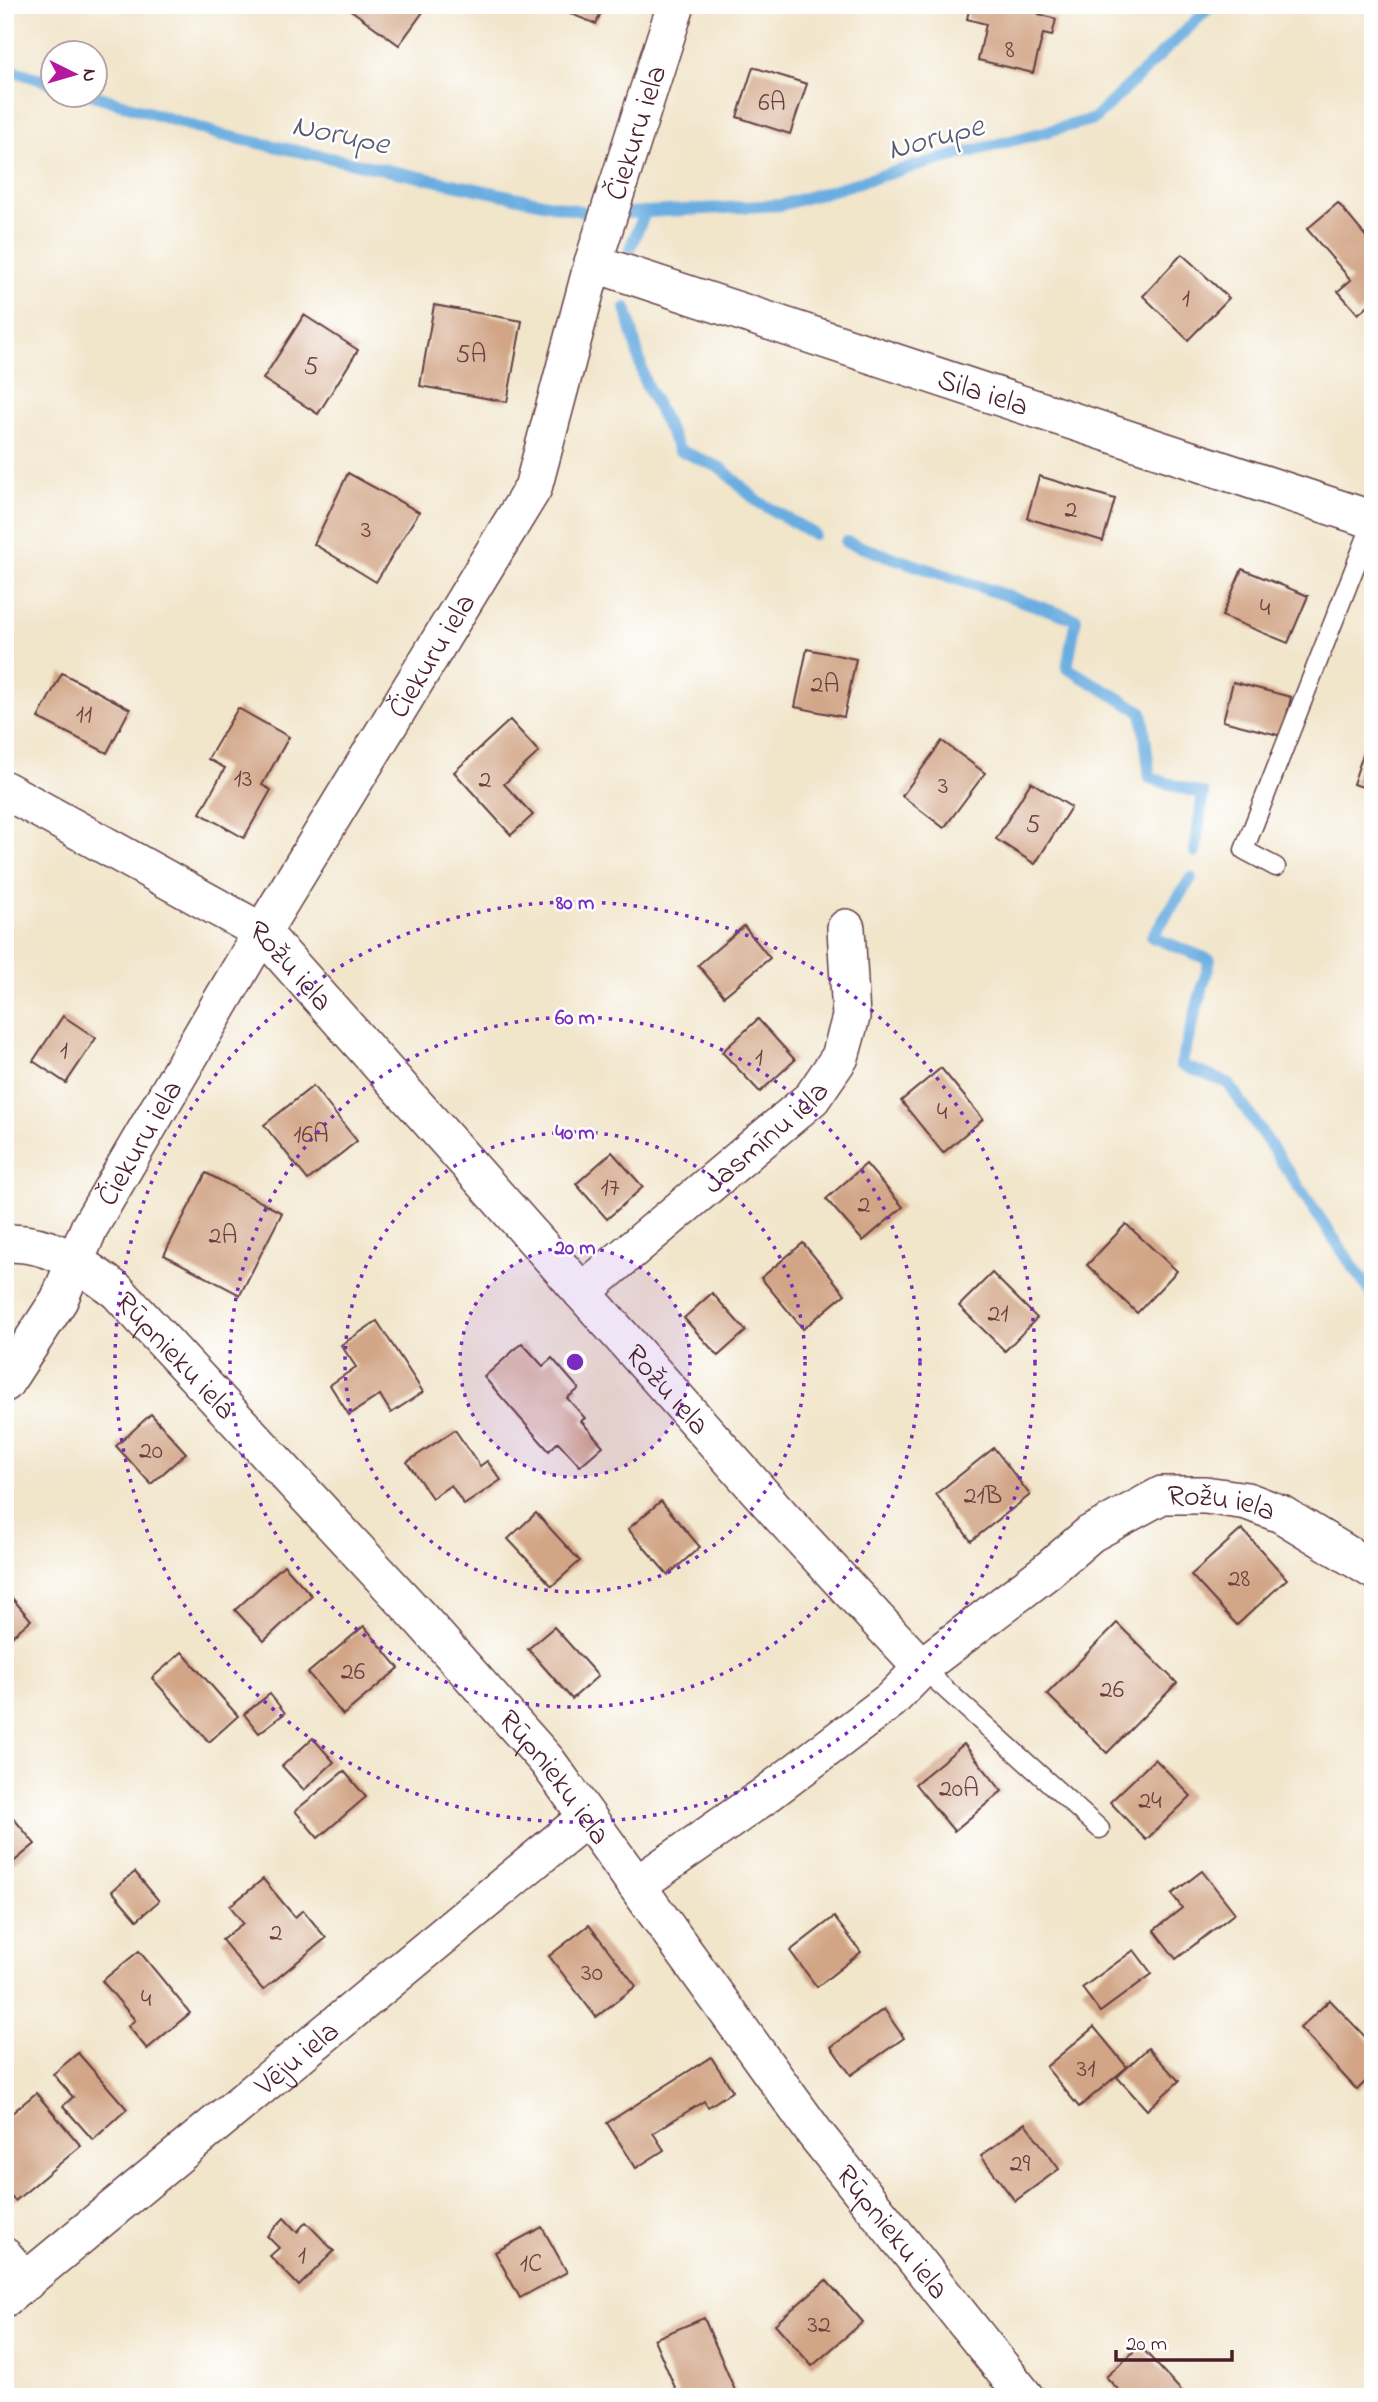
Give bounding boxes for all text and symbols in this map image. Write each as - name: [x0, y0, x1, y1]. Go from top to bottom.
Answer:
- house number: 8: [1005, 32, 1015, 70]
- north arrow: [38, 38, 108, 108]
- street label: Čiekuru iela: [596, 60, 680, 207]
- text: N: [74, 68, 102, 83]
- house number: 6A: [758, 85, 786, 123]
- water label: Norupe: [287, 103, 395, 170]
- water label: Norupe: [882, 104, 991, 175]
- house number: 1: [1182, 281, 1190, 319]
- house number: 5A: [456, 337, 486, 375]
- house number: 5: [304, 349, 319, 387]
- street label: Sila iela: [931, 359, 1034, 430]
- house number: 2: [1065, 492, 1078, 530]
- house number: 3: [361, 512, 371, 550]
- street label: Čiekuru iela: [378, 586, 489, 728]
- house number: 4: [1260, 590, 1271, 628]
- house number: 2A: [811, 667, 839, 705]
- house number: 11: [76, 697, 92, 735]
- house number: 13: [233, 761, 253, 799]
- house number: 2: [479, 762, 492, 800]
- house number: 3: [938, 768, 948, 806]
- house number: 5: [1026, 807, 1041, 845]
- text: 80 m: [555, 889, 594, 919]
- street label: Rožu iela: [241, 910, 342, 1023]
- text: 60 m: [555, 1004, 595, 1034]
- house number: 1: [60, 1033, 68, 1071]
- house number: 1: [755, 1040, 763, 1078]
- street label: Čiekuru iela: [87, 1073, 196, 1215]
- street label: Jasmīnu iela: [694, 1074, 842, 1206]
- house number: 4: [937, 1094, 948, 1132]
- house number: 16A: [293, 1117, 329, 1155]
- text: 40 m: [555, 1119, 595, 1149]
- house number: 17: [601, 1170, 620, 1208]
- house number: 2: [858, 1187, 871, 1225]
- house number: 2A: [209, 1218, 237, 1256]
- text: 20 m: [553, 1234, 596, 1264]
- street label: Rūpnieku iela: [103, 1283, 245, 1431]
- house number: 21: [987, 1296, 1009, 1334]
- street label: Rožu iela: [613, 1335, 719, 1447]
- centre of rings: [563, 1350, 587, 1374]
- house number: 20: [139, 1433, 163, 1471]
- street label: Rožu iela: [1167, 1475, 1281, 1535]
- house number: 21B: [964, 1478, 1002, 1516]
- house number: 28: [1228, 1561, 1251, 1599]
- house number: 26: [341, 1654, 365, 1692]
- house number: 26: [1100, 1672, 1124, 1710]
- street label: Rūpnieku iela: [486, 1701, 620, 1855]
- house number: 20A: [939, 1771, 979, 1809]
- house number: 24: [1138, 1783, 1162, 1821]
- house number: 2: [270, 1915, 283, 1953]
- house number: 30: [581, 1955, 603, 1993]
- house number: 4: [141, 1981, 152, 2019]
- street label: Vēju iela: [246, 2011, 350, 2108]
- house number: 31: [1076, 2051, 1096, 2089]
- house number: 29: [1010, 2146, 1031, 2184]
- street label: Rūpnieku iela: [823, 2157, 958, 2310]
- house number: 1: [298, 2238, 306, 2276]
- house number: 1C: [520, 2246, 542, 2284]
- house number: 32: [807, 2307, 831, 2345]
- scale bar: [1116, 2318, 1231, 2362]
- text: 20 m: [1126, 2330, 1167, 2360]

